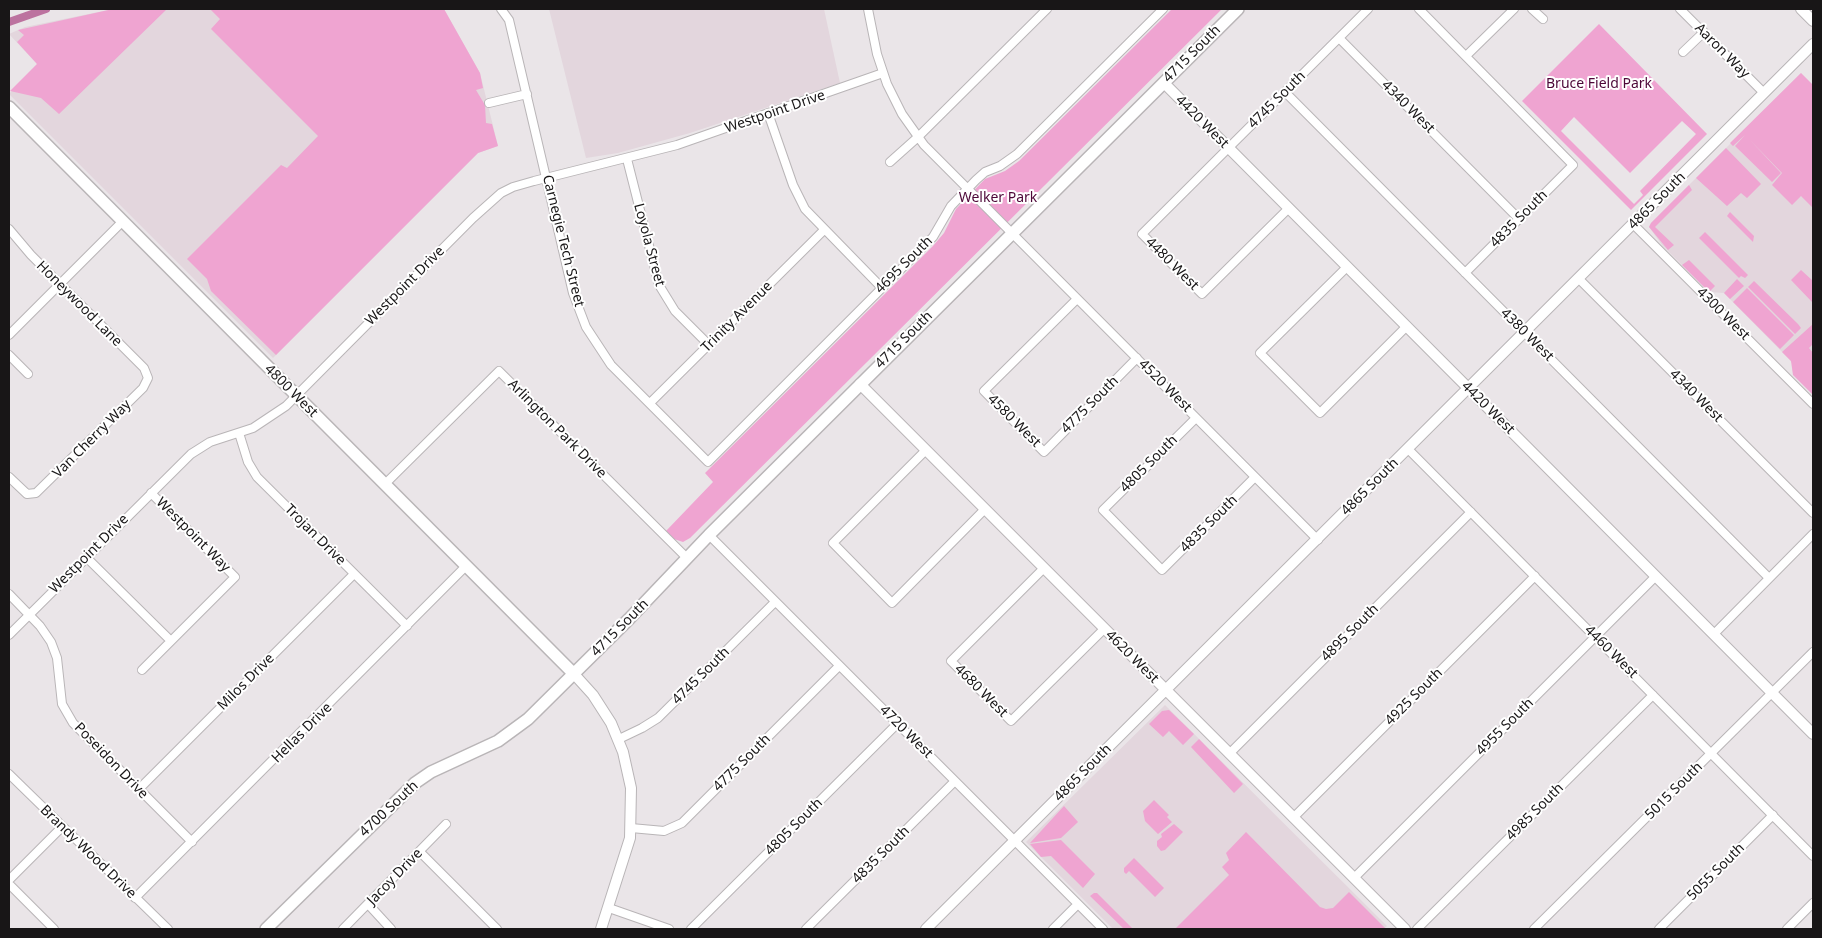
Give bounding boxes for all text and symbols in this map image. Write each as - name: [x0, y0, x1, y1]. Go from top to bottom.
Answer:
- street label: Aaron Way: [1691, 20, 1753, 82]
- street label: 4715 South: [1160, 22, 1224, 86]
- street label: 4745 South: [1245, 68, 1309, 132]
- park label: Bruce Field Park: [1546, 76, 1652, 92]
- street label: 4340 West: [1378, 77, 1438, 137]
- street label: Westpoint Drive: [723, 87, 827, 137]
- street label: 4420 West: [1172, 92, 1232, 152]
- street label: 4865 South: [1625, 169, 1689, 233]
- street label: Carnegie Tech Street: [538, 173, 588, 309]
- street label: 4835 South: [1487, 187, 1551, 251]
- park label: Welker Park: [959, 190, 1037, 206]
- street label: Loyola Street: [630, 202, 668, 288]
- street label: 4695 South: [872, 233, 936, 297]
- street label: 4480 West: [1142, 234, 1202, 294]
- street label: Westpoint Drive: [362, 243, 448, 329]
- street label: Honeywood Lane: [33, 258, 125, 350]
- street label: Trinity Avenue: [698, 278, 776, 356]
- street label: 4300 West: [1693, 284, 1753, 344]
- street label: 4380 West: [1497, 305, 1557, 365]
- street label: 4715 South: [872, 308, 936, 372]
- street label: 4520 West: [1135, 356, 1195, 416]
- street label: 4800 West: [261, 361, 321, 421]
- street label: 4340 West: [1666, 366, 1726, 426]
- street label: 4775 South: [1058, 373, 1122, 437]
- street label: Arlington Park Drive: [504, 376, 610, 482]
- street label: 4420 West: [1458, 378, 1518, 438]
- street label: 4580 West: [984, 391, 1044, 451]
- street label: Van Cherry Way: [49, 396, 135, 482]
- street label: 4805 South: [1117, 432, 1181, 496]
- street label: 4865 South: [1338, 455, 1402, 519]
- street label: 4835 South: [1177, 492, 1241, 556]
- street label: Westpoint Way: [152, 494, 234, 576]
- street label: Trojan Drive: [281, 501, 349, 569]
- street label: Westpoint Drive: [46, 511, 132, 597]
- street label: 4715 South: [588, 596, 652, 660]
- street label: 4895 South: [1318, 601, 1382, 665]
- street label: 4460 West: [1581, 622, 1641, 682]
- street label: 4620 West: [1102, 627, 1162, 687]
- street label: 4745 South: [669, 644, 733, 708]
- street label: Milos Drive: [214, 650, 278, 714]
- street label: 4680 West: [951, 661, 1011, 721]
- street label: 4925 South: [1382, 665, 1446, 729]
- street label: 4955 South: [1473, 695, 1537, 759]
- street label: Hellas Drive: [268, 699, 336, 767]
- street label: 4720 West: [876, 702, 936, 762]
- street label: Poseidon Drive: [71, 720, 151, 802]
- street label: 4775 South: [710, 731, 774, 795]
- street label: 4865 South: [1051, 741, 1115, 805]
- street label: 5015 South: [1642, 759, 1706, 823]
- street label: 4700 South: [356, 778, 422, 840]
- street label: 4985 South: [1503, 780, 1567, 844]
- street label: 4805 South: [762, 795, 826, 859]
- street label: Brandy Wood Drive: [36, 802, 140, 902]
- street label: 4835 South: [849, 823, 913, 887]
- street label: 5055 South: [1684, 840, 1748, 904]
- street label: Jacoy Drive: [364, 845, 426, 909]

